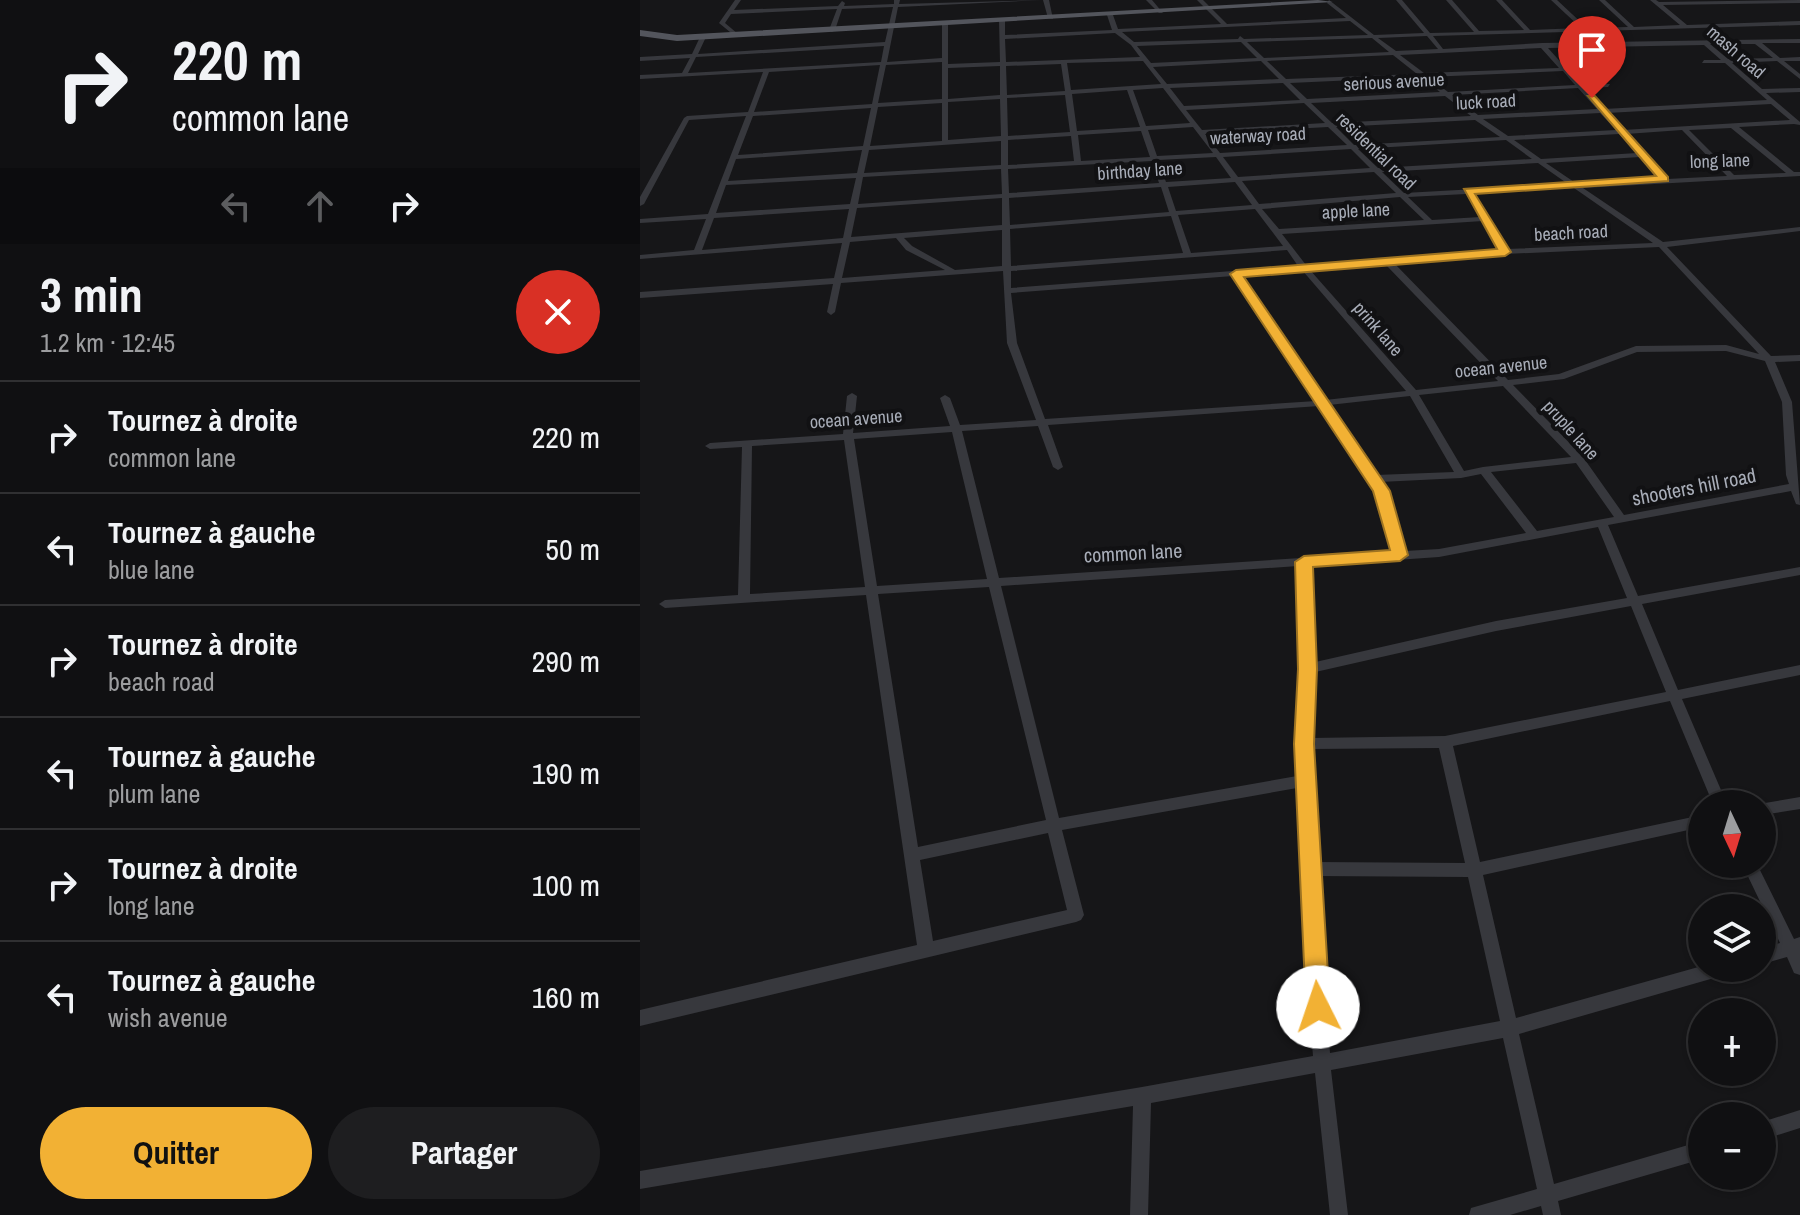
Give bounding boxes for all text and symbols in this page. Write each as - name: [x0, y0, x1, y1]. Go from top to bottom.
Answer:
- pin: [1558, 16, 1626, 98]
- street label: mash road: [1702, 19, 1771, 84]
- text: 220 m: [172, 22, 302, 97]
- icon: arrive: [1570, 28, 1614, 72]
- icon: right: [40, 32, 144, 136]
- street label: serious avenue: [1343, 66, 1445, 97]
- street label: luck road: [1455, 87, 1517, 116]
- text: common lane: [172, 94, 349, 142]
- street label: residential road: [1331, 106, 1422, 195]
- street label: waterway road: [1209, 121, 1307, 150]
- street label: long lane: [1690, 147, 1750, 174]
- street label: birthday lane: [1097, 155, 1183, 186]
- icon: left: [214, 184, 258, 228]
- icon: ahead: [298, 184, 342, 228]
- icon: right: [382, 184, 426, 228]
- street label: apple lane: [1321, 196, 1391, 225]
- street label: beach road: [1533, 218, 1609, 247]
- text: 3 min: [40, 262, 143, 327]
- button: close: [516, 270, 600, 354]
- street label: prink lane: [1348, 296, 1409, 361]
- text: 1.2 km · 12:45: [40, 325, 175, 360]
- street label: ocean avenue: [1454, 349, 1548, 384]
- street label: pruple lane: [1538, 394, 1605, 465]
- text: Tournez à droite: [108, 400, 298, 440]
- street label: ocean avenue: [809, 403, 903, 434]
- icon: right: [40, 415, 84, 459]
- text: 220 m: [532, 417, 600, 457]
- text: common lane: [108, 440, 236, 475]
- street label: shooters hill road: [1630, 461, 1758, 512]
- text: Tournez à gauche: [108, 512, 315, 552]
- icon: left: [40, 527, 84, 571]
- text: 50 m: [545, 529, 600, 569]
- street label: common lane: [1083, 536, 1183, 569]
- text: blue lane: [108, 552, 195, 587]
- text: Tournez à droite: [108, 624, 298, 664]
- icon: right: [40, 639, 84, 683]
- text: 290 m: [532, 641, 600, 681]
- text: beach road: [108, 664, 215, 699]
- text: Tournez à gauche: [108, 736, 315, 776]
- icon: left: [40, 751, 84, 795]
- text: 190 m: [532, 753, 600, 793]
- text: plum lane: [108, 776, 200, 811]
- north arrow: [1688, 790, 1776, 878]
- map controls: [1688, 790, 1776, 1190]
- text: Tournez à droite: [108, 848, 298, 888]
- icon: right: [40, 863, 84, 907]
- text: 100 m: [532, 865, 600, 905]
- text: long lane: [108, 888, 195, 923]
- button: layers: [1688, 894, 1776, 982]
- text: Tournez à gauche: [108, 960, 315, 1000]
- position arrow: [1276, 965, 1360, 1049]
- icon: left: [40, 975, 84, 1019]
- text: 160 m: [532, 977, 600, 1017]
- button: +: [1688, 998, 1776, 1086]
- text: wish avenue: [108, 1000, 228, 1035]
- button: −: [1688, 1102, 1776, 1190]
- button: Quitter: [40, 1107, 312, 1199]
- button: Partager: [328, 1107, 600, 1199]

